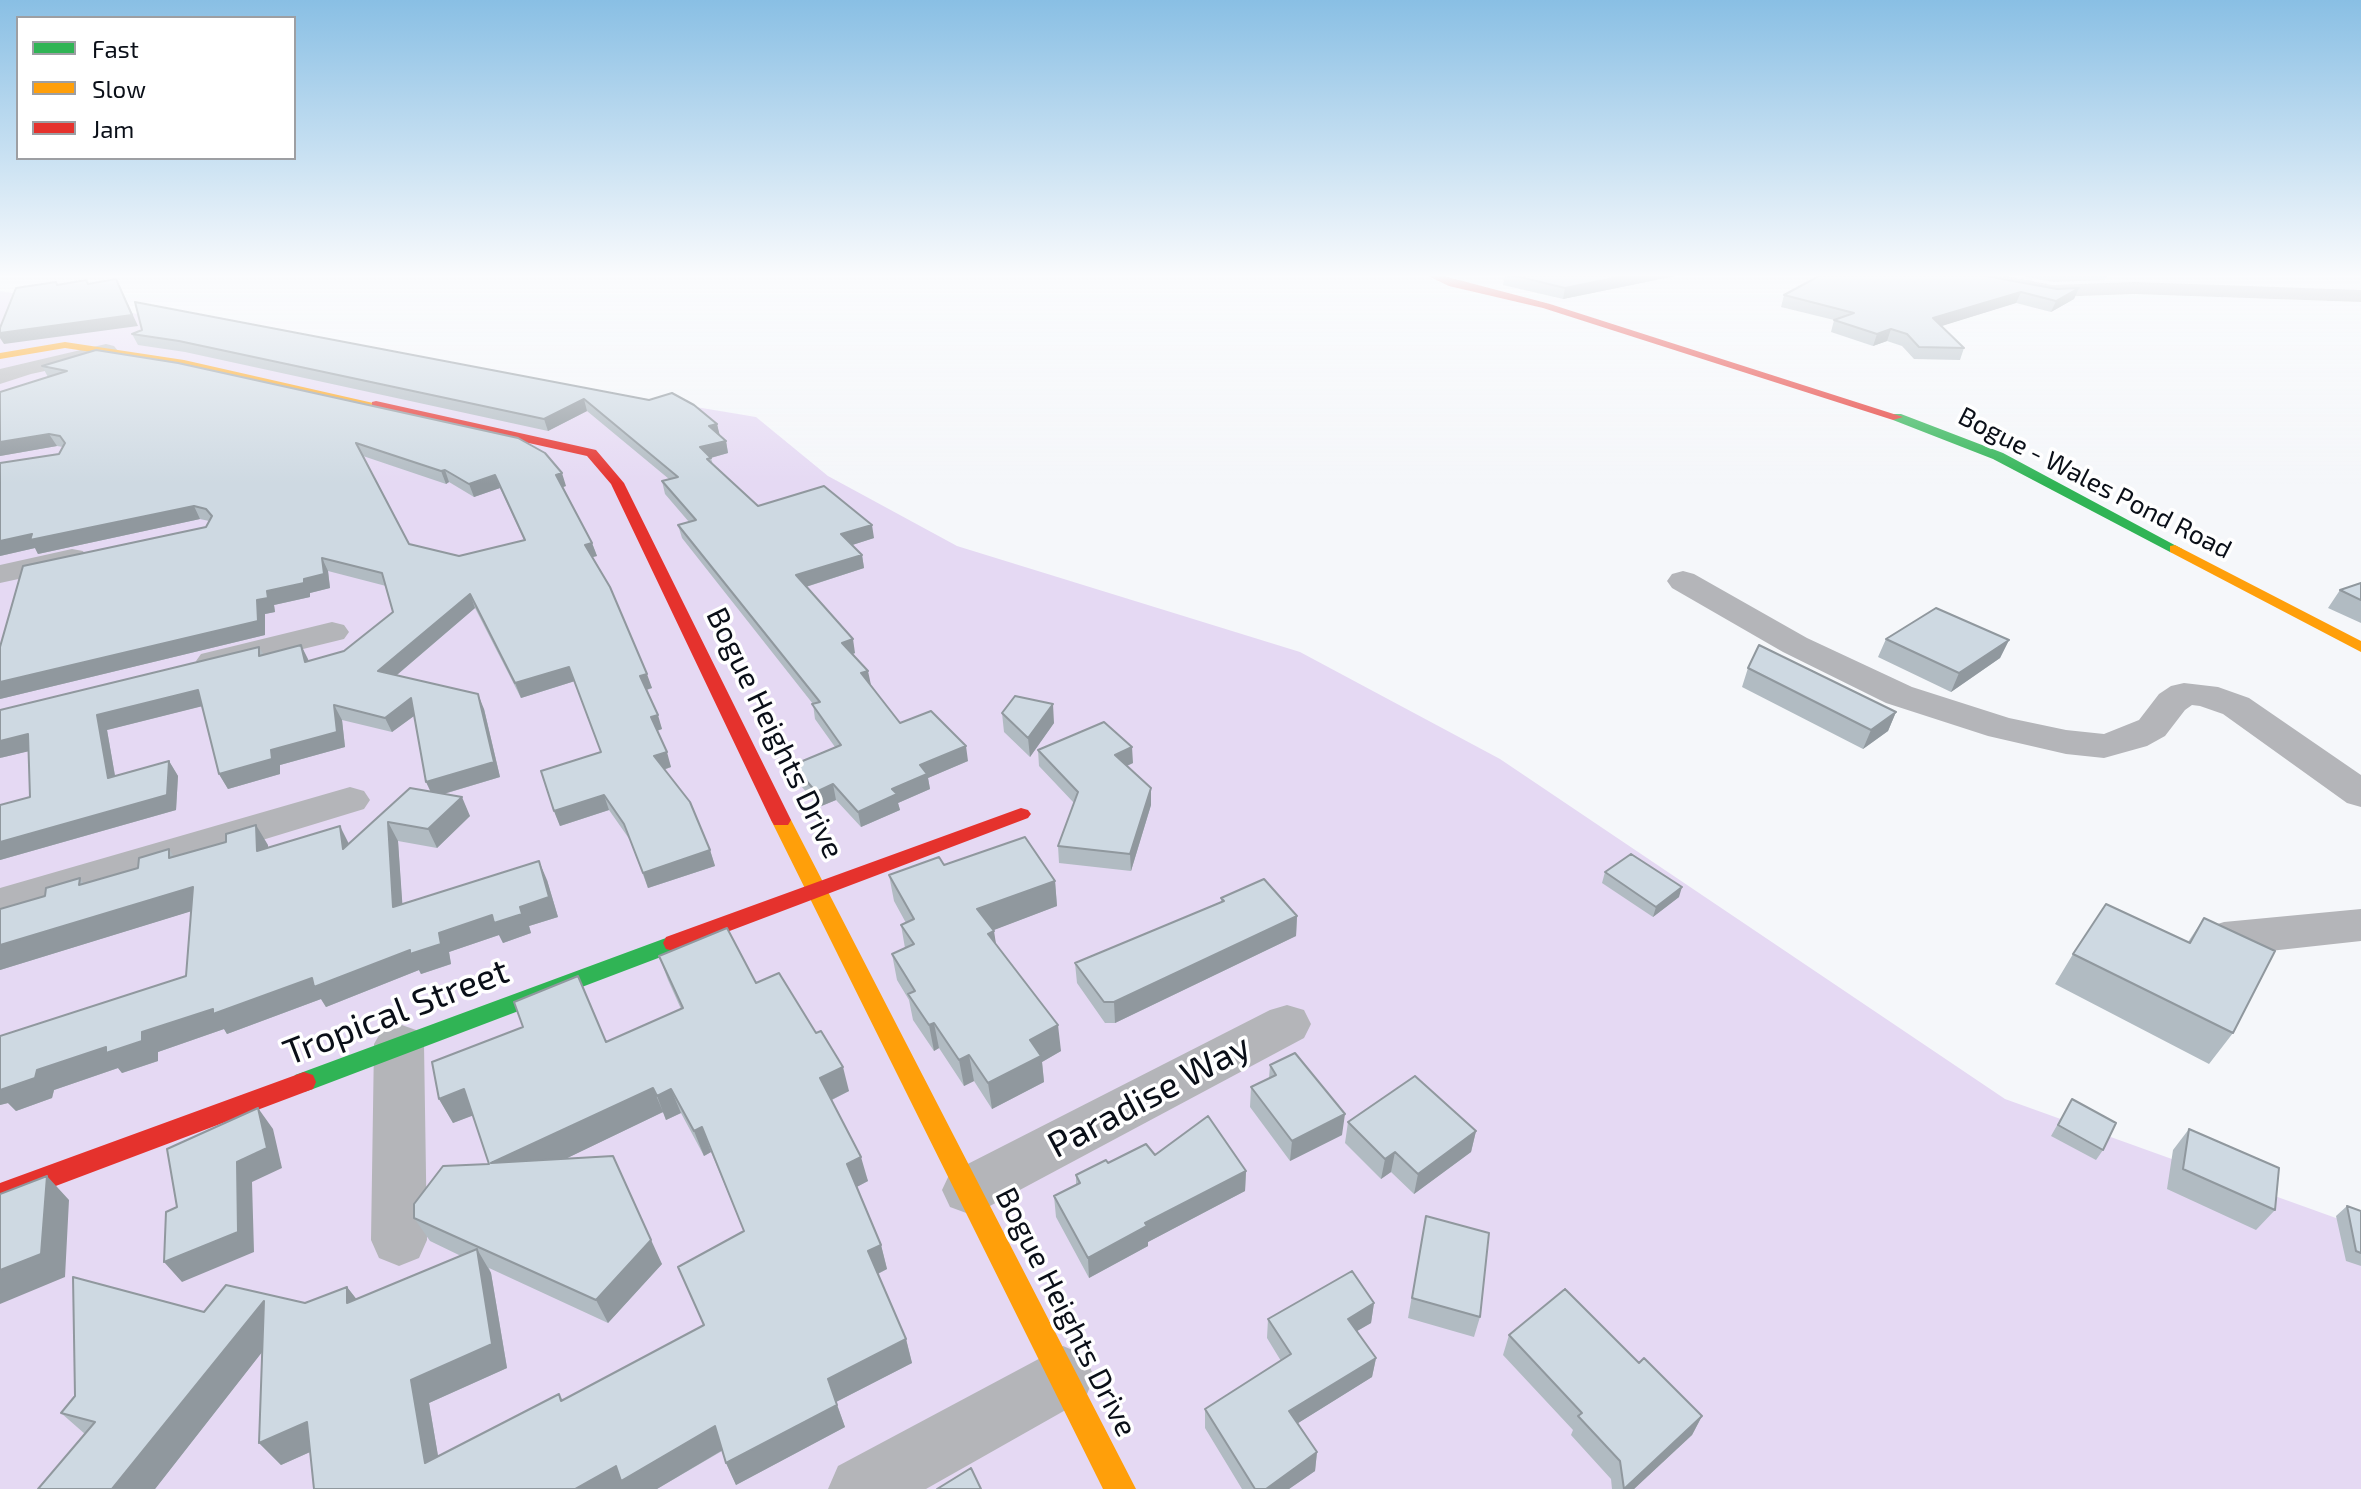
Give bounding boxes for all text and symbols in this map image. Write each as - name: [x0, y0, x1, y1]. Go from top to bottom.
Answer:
- legend: [16, 16, 296, 160]
- text: Fast: [92, 34, 139, 63]
- text: Slow: [92, 74, 146, 103]
- text: Jam: [92, 114, 134, 143]
- street label: Bogue - Wales Pond Road: [1953, 400, 2237, 566]
- street label: Bogue Heights Drive: [699, 602, 851, 864]
- street label: Tropical Street: [277, 949, 515, 1075]
- street label: Paradise Way: [1041, 1025, 1257, 1167]
- street label: Bogue Heights Drive: [988, 1181, 1144, 1443]

